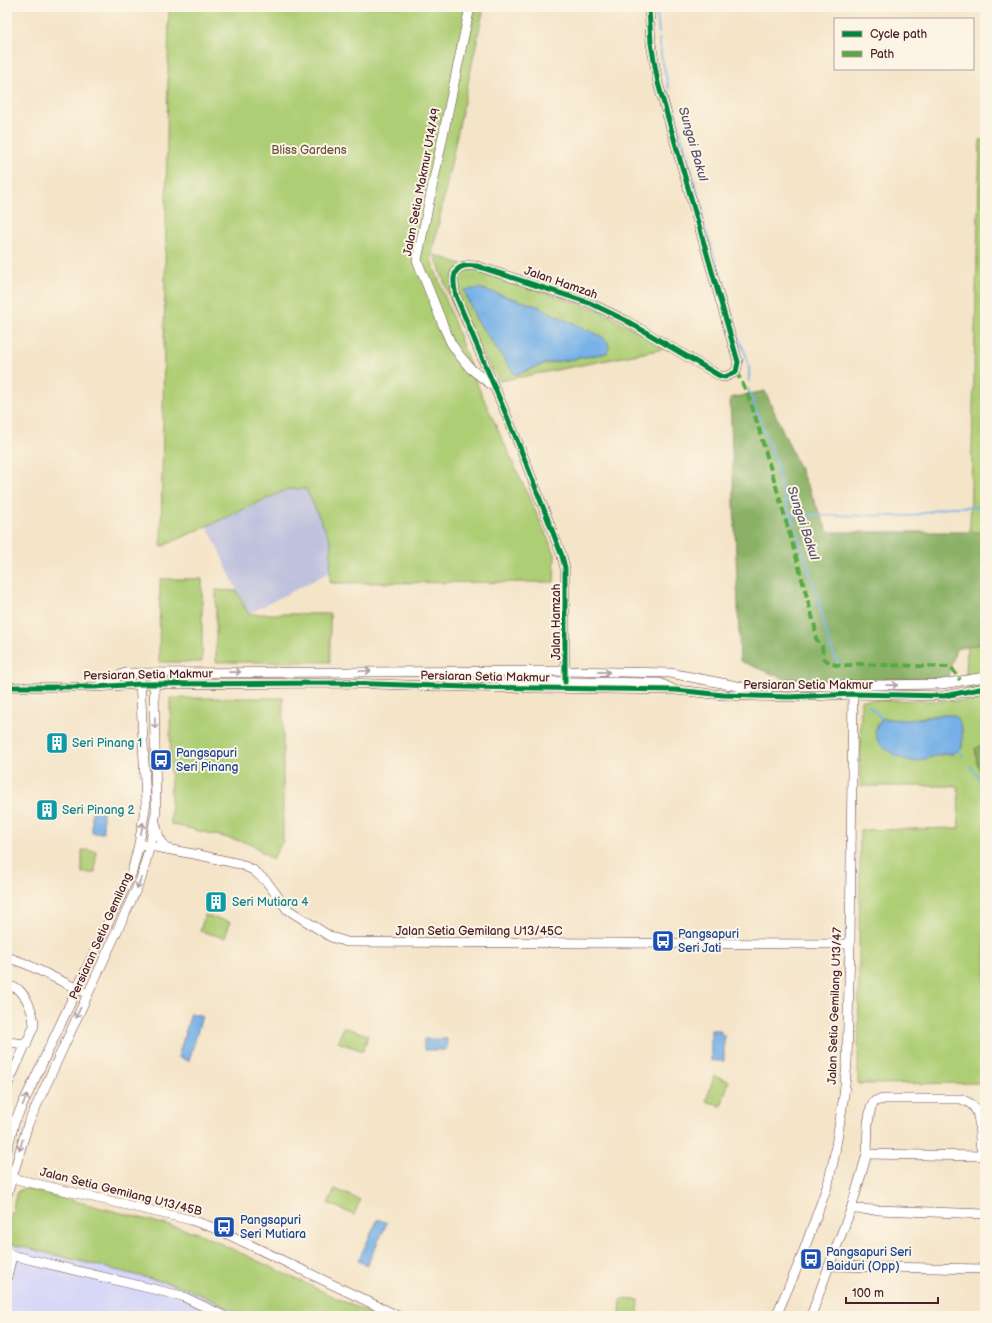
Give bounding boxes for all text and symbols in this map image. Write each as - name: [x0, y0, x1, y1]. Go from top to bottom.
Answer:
- legend: [834, 18, 974, 70]
- text: Cycle path: [870, 27, 927, 42]
- text: Path: [870, 47, 895, 62]
- water label: Sungai Bakul: [675, 105, 712, 184]
- street label: Jalan Setia Makmur U14/49: [400, 107, 444, 257]
- park label: Bliss Gardens: [271, 143, 347, 158]
- street label: Jalan Hamzah: [522, 263, 600, 303]
- water label: Sungai Bakul: [784, 484, 823, 563]
- street label: Jalan Hamzah: [549, 583, 564, 660]
- street label: Persiaran Setia Makmur: [83, 666, 214, 684]
- one-way arrow: [358, 667, 371, 675]
- one-way arrow: [228, 668, 241, 676]
- street label: Persiaran Setia Makmur: [420, 668, 551, 686]
- one-way arrow: [597, 668, 610, 676]
- street label: Persiaran Setia Makmur: [743, 678, 873, 693]
- one-way arrow: [885, 681, 898, 689]
- one-way arrow: [151, 716, 159, 729]
- building icon: Seri Pinang 1: [44, 730, 70, 756]
- place label: Seri Pinang 1: [72, 736, 142, 751]
- place label: Pangsapuri Seri Pinang: [176, 746, 238, 775]
- bus stop icon: Pangsapuri Seri Pinang: [148, 747, 174, 773]
- building icon: Seri Pinang 2: [34, 797, 60, 823]
- place label: Seri Pinang 2: [62, 803, 135, 818]
- one-way arrow: [139, 821, 147, 834]
- street label: Persiaran Setia Gemilang: [66, 870, 136, 1002]
- one-way arrow: [134, 876, 142, 888]
- building icon: Seri Mutiara 4: [203, 889, 229, 915]
- place label: Seri Mutiara 4: [232, 895, 309, 910]
- street label: Jalan Setia Gemilang U13/45C: [396, 924, 563, 939]
- place label: Pangsapuri Seri Jati: [678, 927, 739, 956]
- street label: Jalan Setia Gemilang U13/47: [825, 927, 845, 1085]
- bus stop icon: Pangsapuri Seri Jati: [650, 928, 676, 954]
- one-way arrow: [74, 1007, 81, 1019]
- one-way arrow: [22, 1095, 29, 1107]
- one-way arrow: [17, 1139, 24, 1152]
- street label: Jalan Setia Gemilang U13/45B: [38, 1165, 204, 1219]
- place label: Pangsapuri Seri Mutiara: [240, 1213, 306, 1242]
- bus stop icon: Pangsapuri Seri Mutiara: [211, 1214, 237, 1240]
- place label: Pangsapuri Seri Baiduri (Opp): [826, 1245, 912, 1274]
- bus stop icon: Pangsapuri Seri Baiduri (Opp): [798, 1246, 824, 1272]
- scale bar: [846, 1279, 938, 1305]
- text: 100 m: [852, 1286, 884, 1301]

